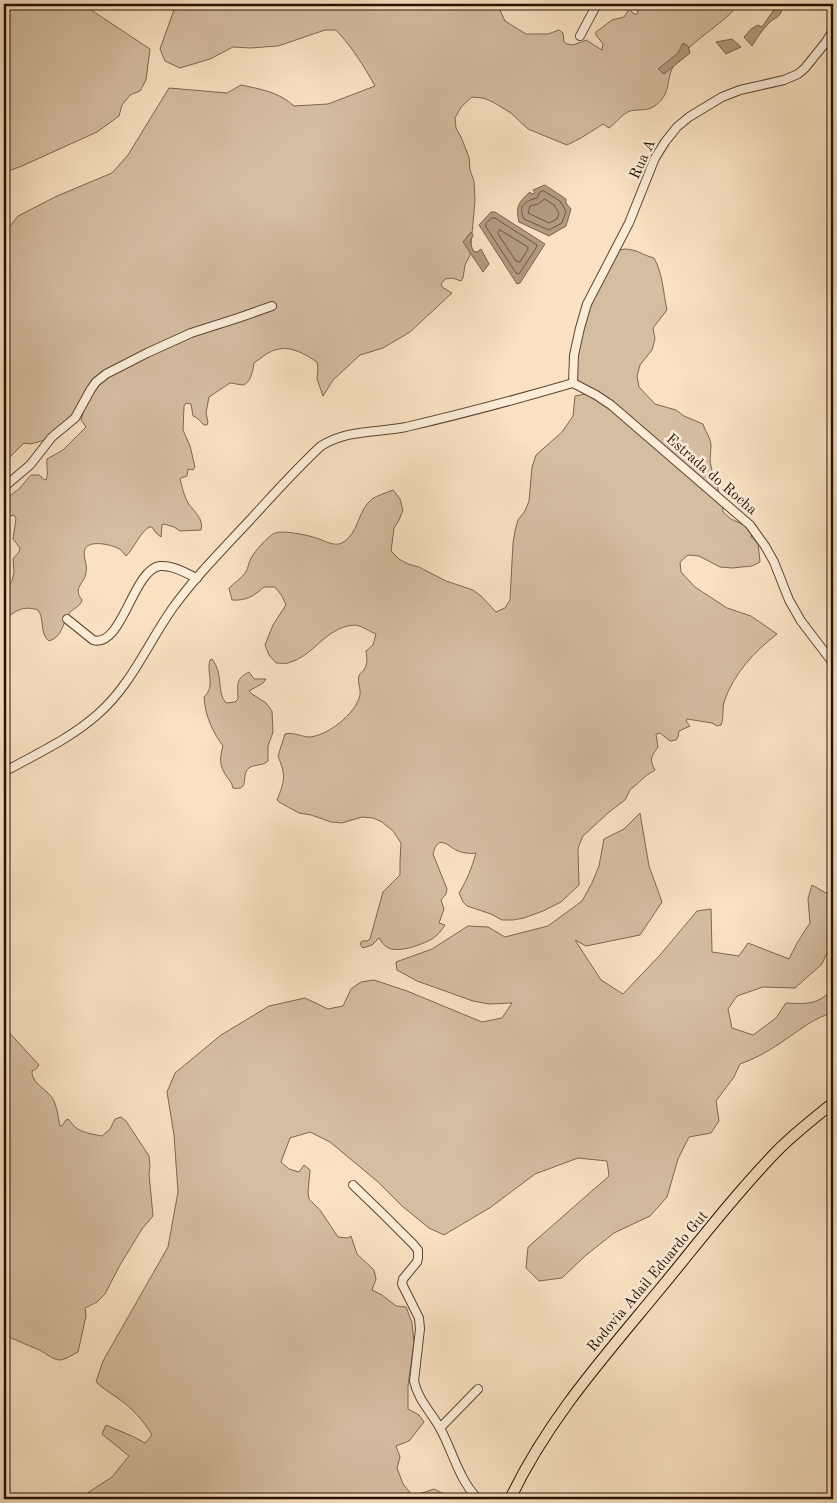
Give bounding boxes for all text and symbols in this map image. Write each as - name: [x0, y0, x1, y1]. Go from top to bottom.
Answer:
- street label: Rua A: [628, 137, 659, 182]
- street label: Estrada do Rocha: [663, 432, 760, 519]
- street label: Rodovia Adail Eduardo Gut: [585, 1209, 711, 1355]

